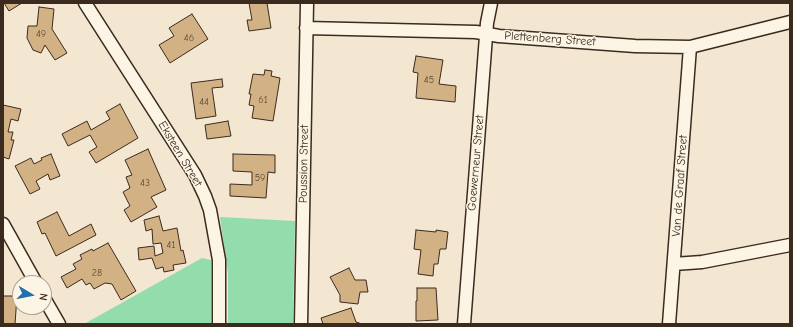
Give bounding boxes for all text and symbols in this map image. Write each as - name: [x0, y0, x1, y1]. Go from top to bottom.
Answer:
- house number: 49: [36, 28, 46, 40]
- street label: Plettenberg Street: [504, 29, 596, 49]
- house number: 46: [184, 32, 194, 44]
- house number: 45: [424, 74, 434, 86]
- house number: 61: [258, 94, 268, 106]
- house number: 44: [199, 96, 209, 108]
- street label: Goewerneur Street: [465, 114, 487, 212]
- street label: Eksteen Street: [155, 119, 205, 189]
- street label: Poussion Street: [296, 125, 312, 203]
- street label: Van de Graaf Street: [669, 135, 691, 237]
- house number: 59: [255, 172, 265, 184]
- house number: 43: [140, 177, 150, 189]
- house number: 41: [167, 239, 175, 251]
- house number: 28: [92, 267, 102, 279]
- north arrow: [12, 275, 52, 315]
- text: N: [36, 292, 50, 302]

